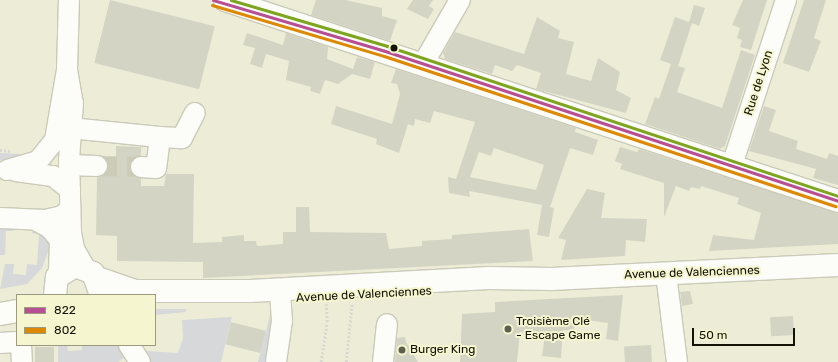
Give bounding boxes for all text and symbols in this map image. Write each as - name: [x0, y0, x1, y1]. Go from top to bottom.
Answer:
- unlabelled marker: [389, 43, 399, 53]
- street label: Rue de Lyon: [742, 49, 776, 117]
- street label: Avenue de Valenciennes: [624, 263, 760, 283]
- street label: Avenue de Valenciennes: [296, 284, 432, 306]
- legend: [16, 294, 156, 346]
- text: 822: [54, 303, 76, 317]
- place label: Troisième Clé - Escape Game: [516, 315, 600, 343]
- scale bar: [694, 320, 797, 346]
- text: 802: [54, 323, 76, 337]
- marker: Troisième Clé - Escape Game: [503, 324, 513, 334]
- text: 50 m: [699, 328, 727, 342]
- place label: Burger King: [410, 343, 476, 357]
- marker: Burger King: [397, 345, 407, 355]

